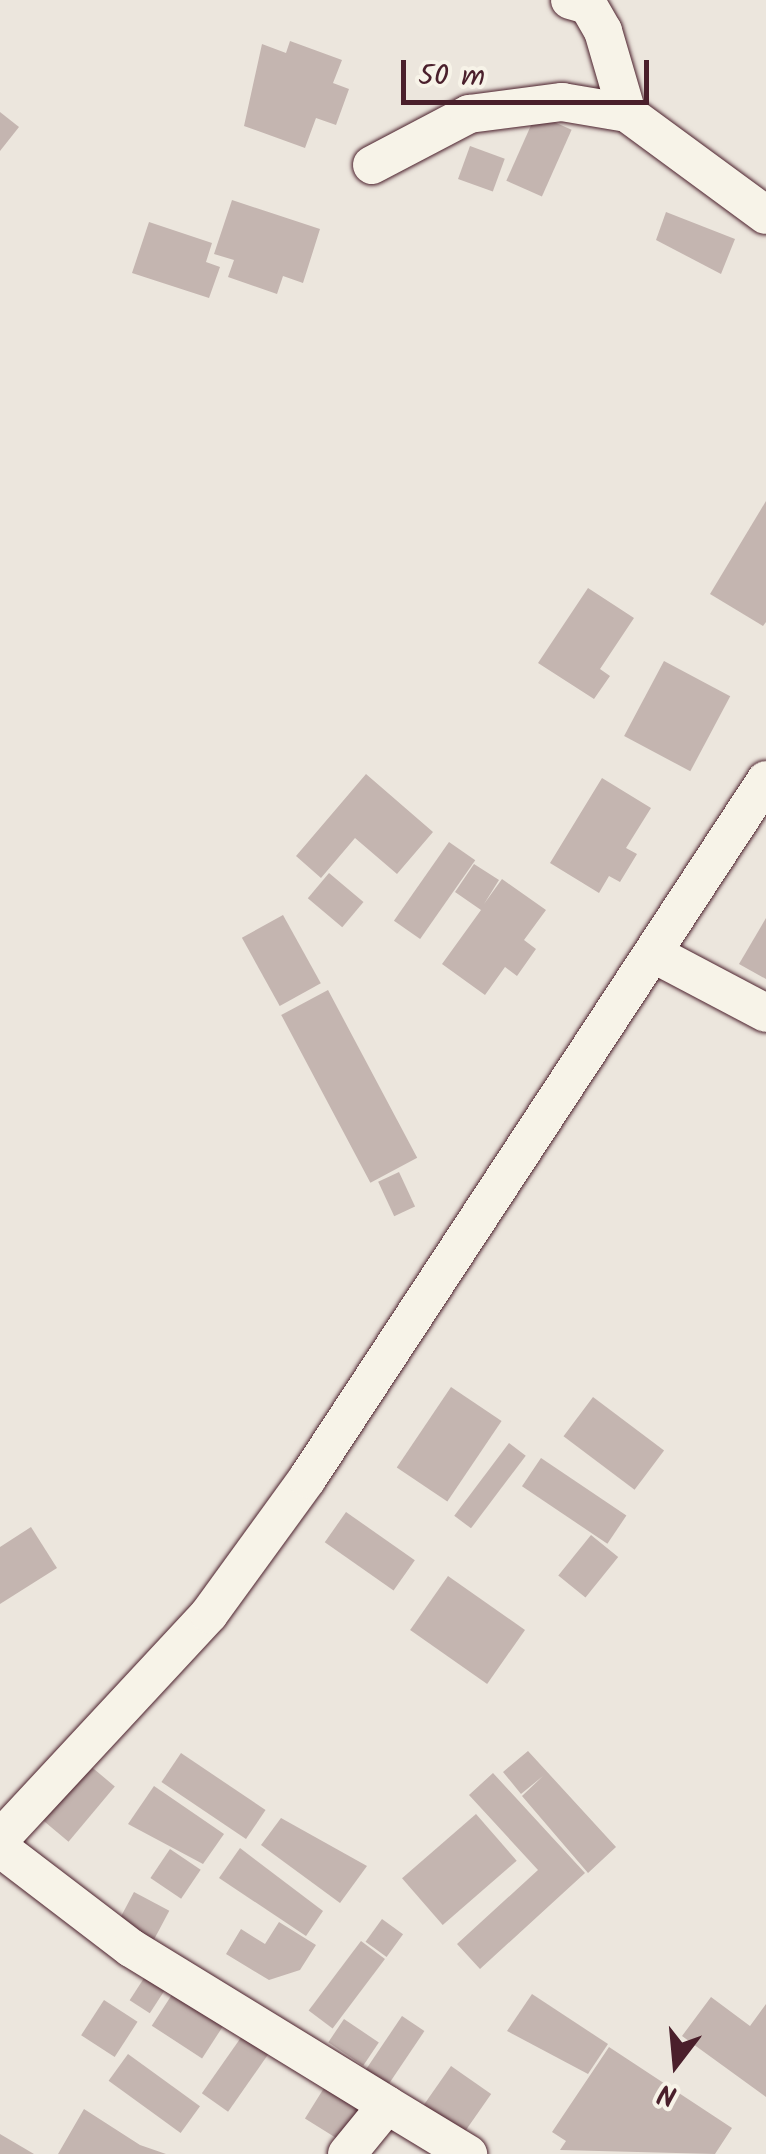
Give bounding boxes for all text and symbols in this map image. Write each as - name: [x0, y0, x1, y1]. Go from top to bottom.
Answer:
- scale bar: [406, 40, 654, 102]
- text: 50 m: [418, 53, 485, 101]
- north arrow: [626, 2014, 726, 2114]
- text: N: [653, 2069, 682, 2117]

